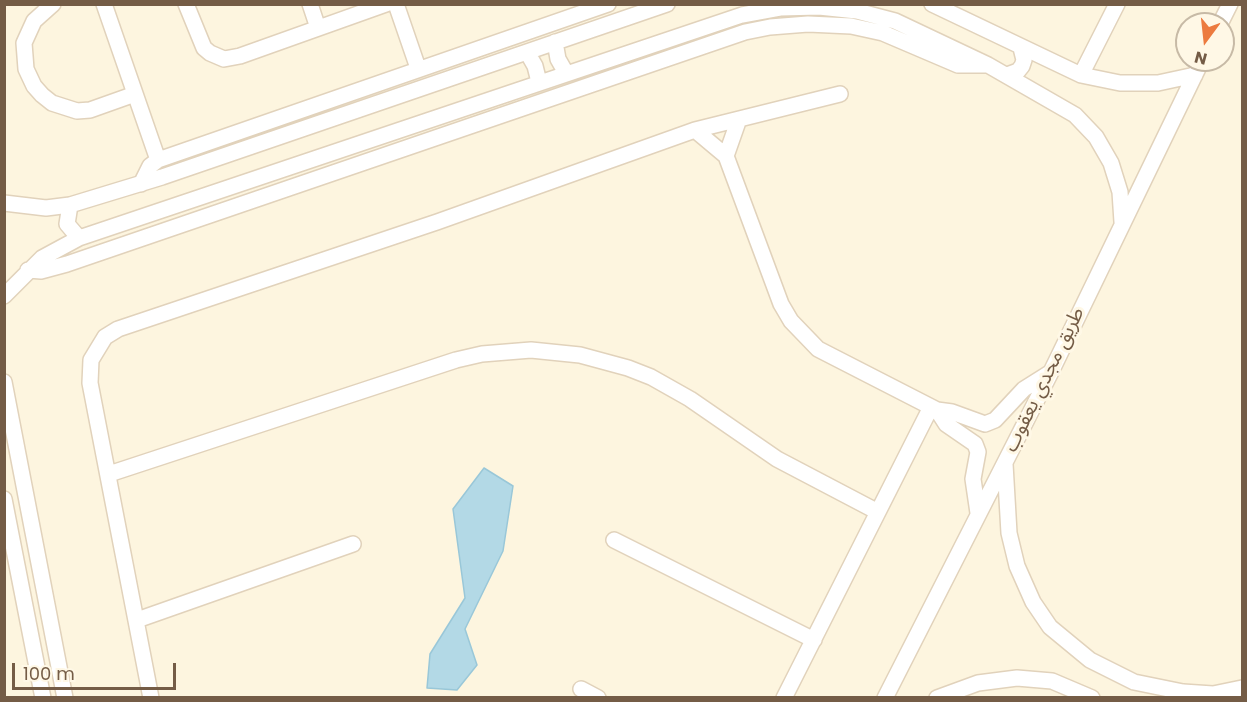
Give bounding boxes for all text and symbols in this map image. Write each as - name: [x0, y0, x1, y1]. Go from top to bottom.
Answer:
- north arrow: [1175, 12, 1235, 72]
- text: N: [1192, 45, 1210, 71]
- street label: طريق مجدي يعقوب: [1000, 304, 1090, 456]
- scale bar: [15, 651, 178, 689]
- text: 100 m: [23, 661, 75, 686]

